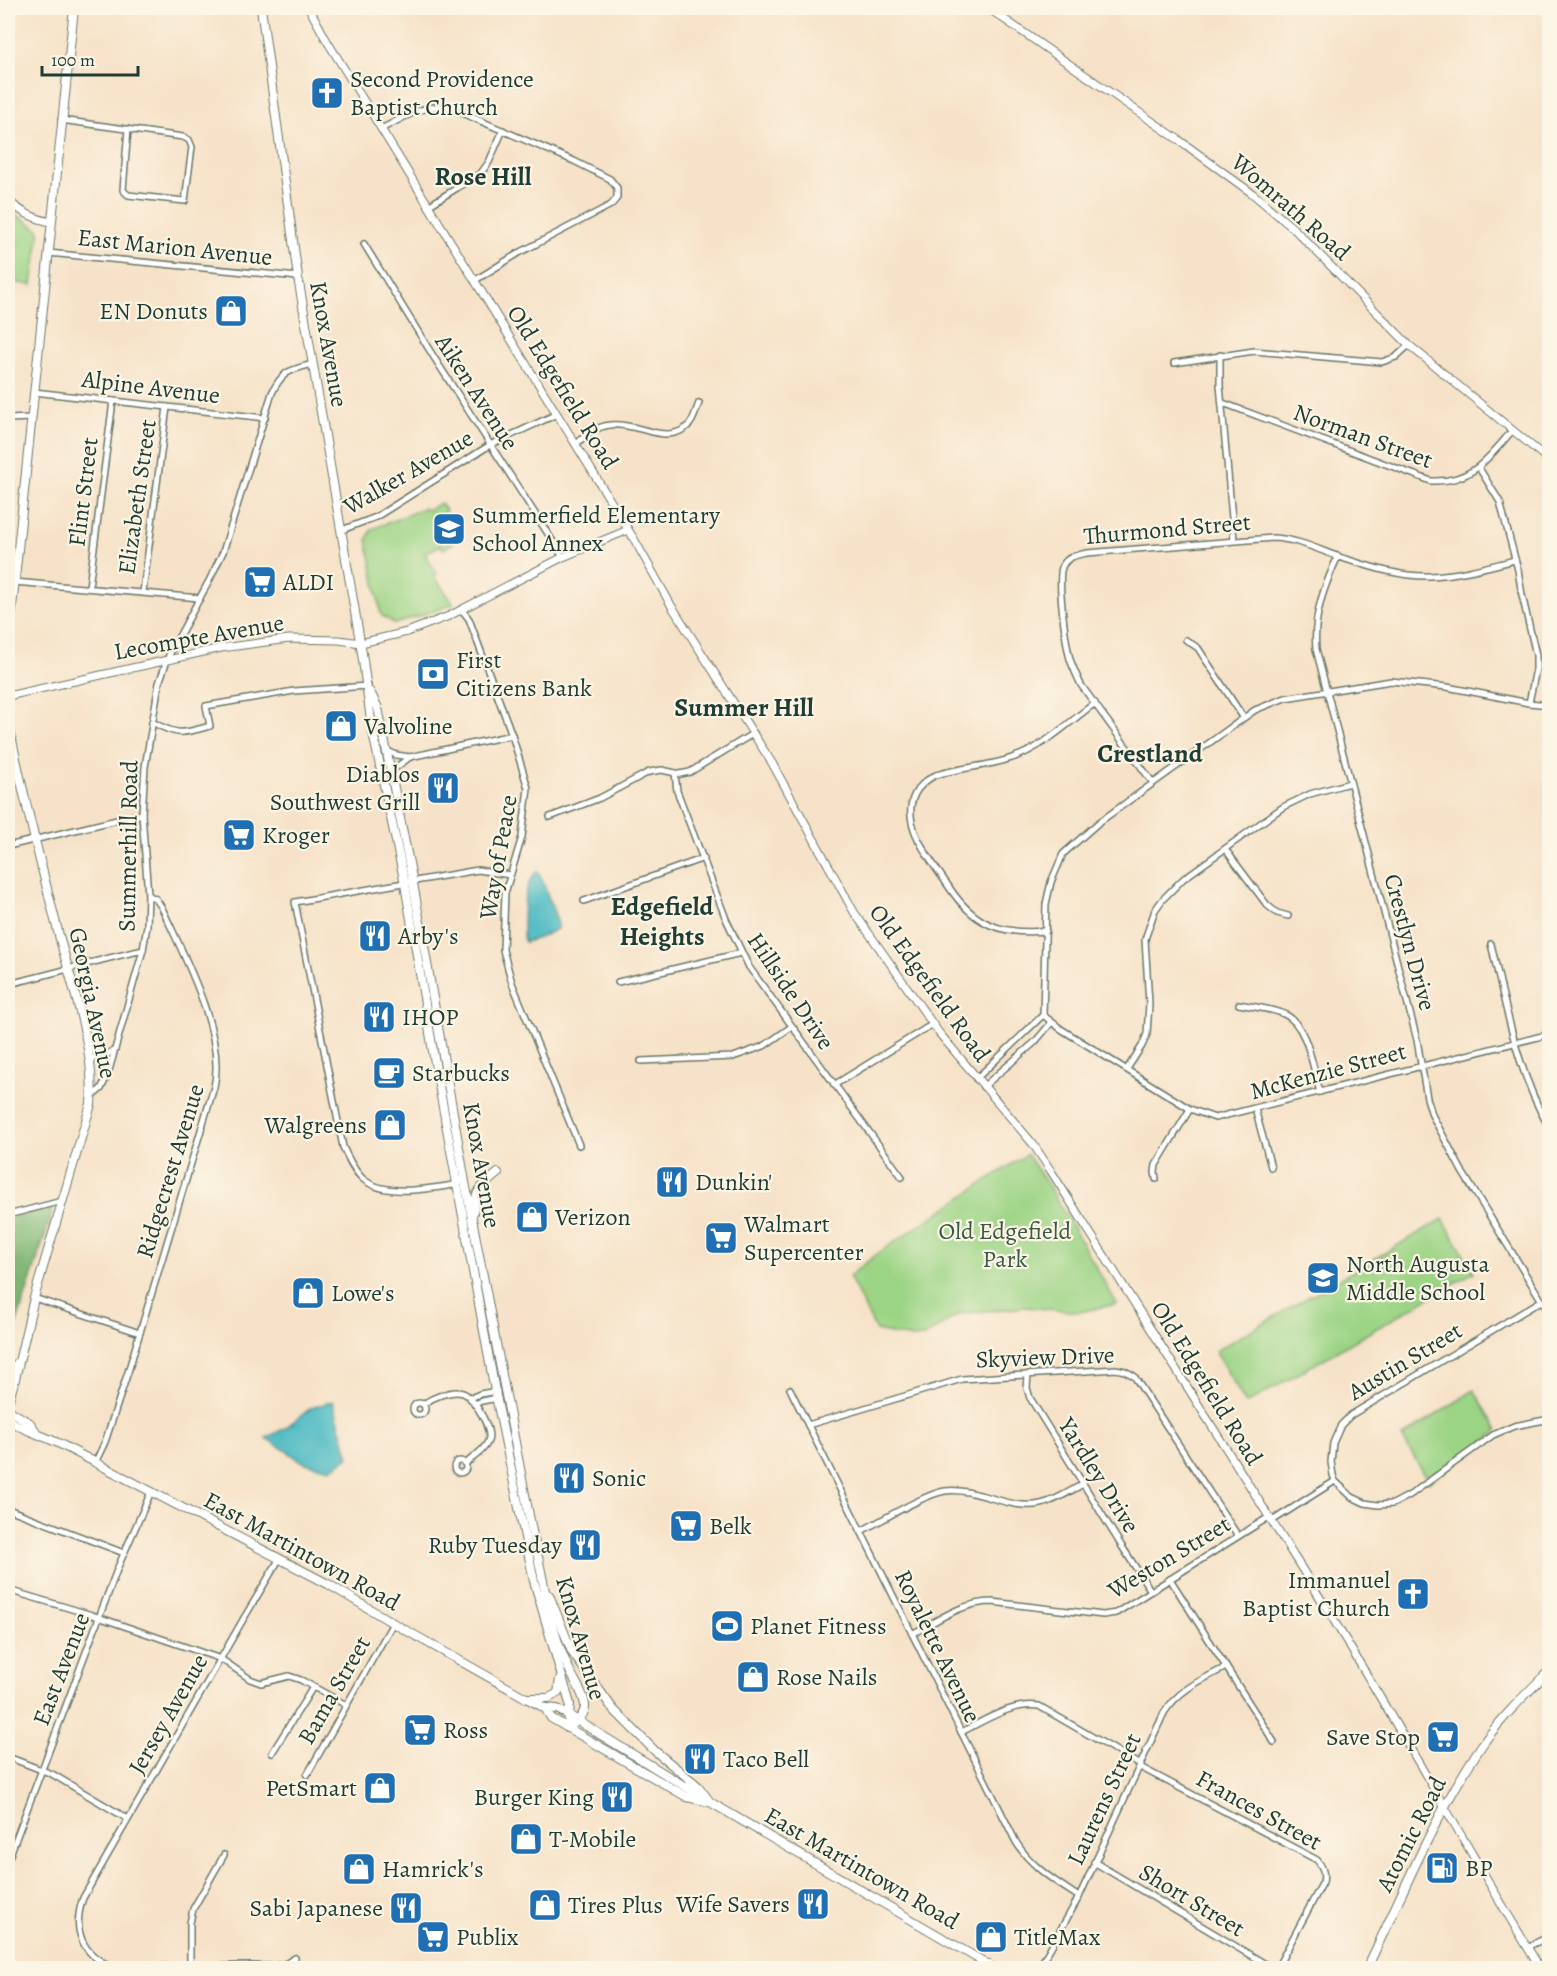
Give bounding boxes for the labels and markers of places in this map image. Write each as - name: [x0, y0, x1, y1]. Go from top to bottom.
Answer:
- place label: Second Providence Baptist Church: [350, 63, 534, 123]
- church icon: Second Providence Baptist Church: [309, 75, 345, 111]
- shop icon: EN Donuts: [213, 293, 249, 329]
- place label: EN Donuts: [99, 295, 208, 327]
- place label: Summerfield Elementary School Annex: [472, 499, 720, 559]
- school or university icon: Summerfield Elementary School Annex: [431, 511, 467, 547]
- supermarket icon: ALDI: [242, 564, 278, 600]
- place label: ALDI: [282, 566, 334, 598]
- place label: First Citizens Bank: [456, 644, 592, 704]
- bank icon: First Citizens Bank: [415, 656, 451, 692]
- shop icon: Valvoline: [323, 708, 359, 744]
- place label: Valvoline: [363, 710, 453, 742]
- place label: Diablos Southwest Grill: [270, 758, 420, 818]
- restaurant icon: Diablos Southwest Grill: [425, 770, 461, 806]
- supermarket icon: Kroger: [221, 817, 257, 853]
- place label: Kroger: [262, 819, 330, 851]
- restaurant icon: Arby's: [357, 918, 393, 954]
- place label: Arby's: [397, 920, 459, 952]
- restaurant icon: IHOP: [361, 999, 397, 1035]
- place label: IHOP: [402, 1001, 459, 1033]
- cafe icon: Starbucks: [371, 1055, 407, 1091]
- place label: Starbucks: [412, 1057, 510, 1089]
- shop icon: Walgreens: [372, 1107, 408, 1143]
- place label: Walgreens: [263, 1109, 367, 1141]
- restaurant icon: Dunkin': [654, 1164, 690, 1200]
- place label: Dunkin': [695, 1166, 772, 1198]
- shop icon: Verizon: [514, 1199, 550, 1235]
- place label: Verizon: [554, 1201, 631, 1233]
- place label: Walmart Supercenter: [743, 1208, 864, 1268]
- supermarket icon: Walmart Supercenter: [703, 1220, 739, 1256]
- place label: North Augusta Middle School: [1346, 1248, 1491, 1308]
- school or university icon: North Augusta Middle School: [1305, 1260, 1341, 1296]
- shop icon: Lowe's: [290, 1275, 326, 1311]
- place label: Lowe's: [331, 1277, 395, 1309]
- restaurant icon: Sonic: [551, 1460, 587, 1496]
- place label: Sonic: [592, 1462, 646, 1494]
- supermarket icon: Belk: [668, 1508, 704, 1544]
- place label: Belk: [709, 1510, 752, 1542]
- restaurant icon: Ruby Tuesday: [567, 1527, 603, 1563]
- place label: Ruby Tuesday: [428, 1529, 562, 1561]
- place label: Immanuel Baptist Church: [1242, 1564, 1390, 1624]
- church icon: Immanuel Baptist Church: [1395, 1576, 1431, 1612]
- sports icon: Planet Fitness: [709, 1608, 745, 1644]
- place label: Planet Fitness: [750, 1610, 887, 1642]
- shop icon: Rose Nails: [735, 1659, 771, 1695]
- place label: Rose Nails: [776, 1661, 877, 1693]
- supermarket icon: Ross: [402, 1712, 438, 1748]
- place label: Ross: [443, 1714, 488, 1746]
- supermarket icon: Save Stop: [1425, 1719, 1461, 1755]
- place label: Save Stop: [1326, 1721, 1420, 1753]
- restaurant icon: Taco Bell: [682, 1741, 718, 1777]
- place label: Taco Bell: [723, 1743, 809, 1775]
- shop icon: PetSmart: [362, 1770, 398, 1806]
- place label: PetSmart: [265, 1772, 357, 1804]
- restaurant icon: Burger King: [599, 1779, 635, 1815]
- place label: Burger King: [474, 1781, 594, 1813]
- shop icon: T-Mobile: [508, 1821, 544, 1857]
- place label: T-Mobile: [549, 1823, 636, 1855]
- fuel station icon: BP: [1424, 1850, 1460, 1886]
- shop icon: Hamrick's: [341, 1851, 377, 1887]
- place label: BP: [1465, 1852, 1493, 1884]
- place label: Hamrick's: [382, 1853, 484, 1885]
- restaurant icon: Wife Savers: [795, 1886, 831, 1922]
- shop icon: Tires Plus: [527, 1887, 563, 1923]
- place label: Wife Savers: [675, 1888, 790, 1920]
- place label: Tires Plus: [568, 1889, 663, 1921]
- restaurant icon: Sabi Japanese: [388, 1890, 424, 1926]
- place label: Sabi Japanese: [249, 1892, 383, 1924]
- supermarket icon: Publix: [415, 1919, 451, 1955]
- shop icon: TitleMax: [973, 1919, 1009, 1955]
- place label: Publix: [456, 1921, 519, 1953]
- place label: TitleMax: [1014, 1921, 1101, 1953]

